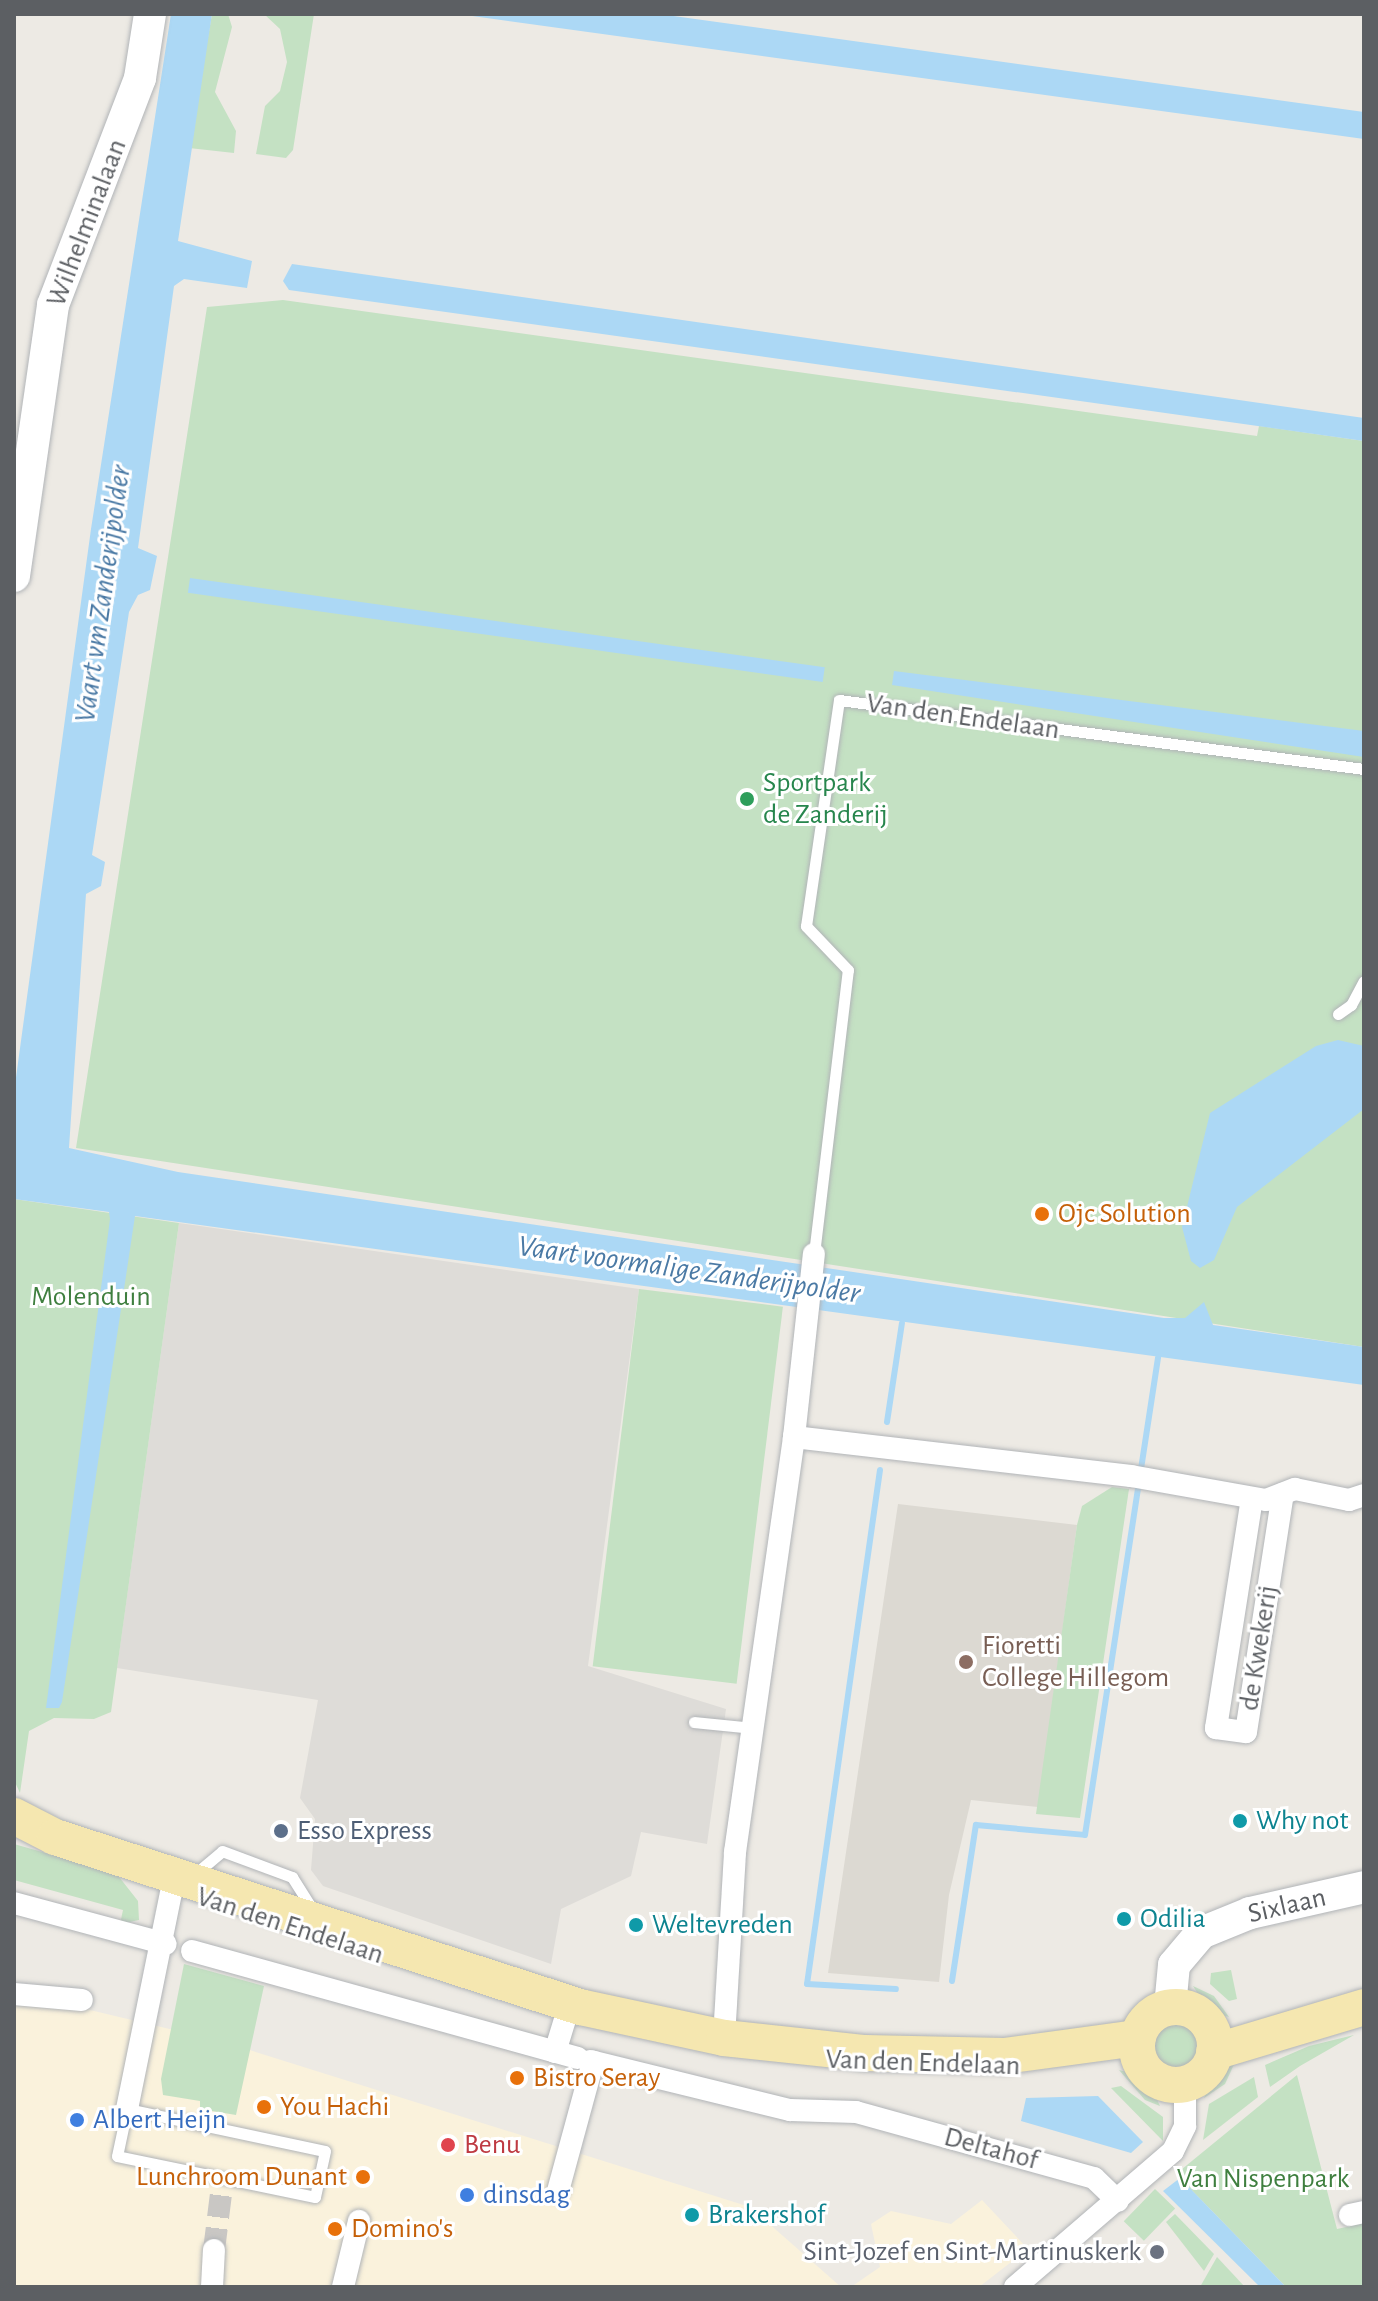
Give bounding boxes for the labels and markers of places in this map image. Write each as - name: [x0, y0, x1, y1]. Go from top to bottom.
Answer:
- place label: Sportpark de Zanderij: [763, 766, 888, 832]
- marker: Sportpark de Zanderij: [738, 790, 756, 808]
- place label: Ojc Solution: [1058, 1197, 1191, 1231]
- marker: Ojc Solution: [1033, 1205, 1051, 1223]
- place label: Fioretti College Hillegom: [982, 1629, 1169, 1695]
- marker: Fioretti College Hillegom: [957, 1653, 975, 1671]
- place label: Why not: [1256, 1804, 1348, 1838]
- marker: Why not: [1231, 1812, 1249, 1830]
- place label: Esso Express: [297, 1814, 432, 1848]
- marker: Esso Express: [272, 1822, 290, 1840]
- place label: Odilia: [1140, 1902, 1206, 1936]
- place label: Weltevreden: [652, 1908, 793, 1942]
- marker: Odilia: [1115, 1910, 1133, 1928]
- marker: Weltevreden: [627, 1916, 645, 1934]
- place label: Bistro Seray: [533, 2061, 660, 2095]
- marker: Bistro Seray: [508, 2069, 526, 2087]
- place label: You Hachi: [280, 2090, 389, 2124]
- marker: You Hachi: [255, 2098, 273, 2116]
- place label: Albert Heijn: [93, 2103, 226, 2137]
- marker: Albert Heijn: [68, 2111, 86, 2129]
- place label: Benu: [464, 2128, 520, 2162]
- marker: Benu: [439, 2136, 457, 2154]
- place label: Lunchroom Dunant: [136, 2160, 347, 2194]
- marker: Lunchroom Dunant: [354, 2168, 372, 2186]
- place label: dinsdag: [483, 2178, 570, 2212]
- marker: dinsdag: [458, 2186, 476, 2204]
- place label: Brakershof: [708, 2198, 825, 2232]
- marker: Brakershof: [683, 2206, 701, 2224]
- place label: Domino's: [351, 2212, 453, 2246]
- marker: Domino's: [326, 2220, 344, 2238]
- place label: Sint-Jozef en Sint-Martinuskerk: [804, 2235, 1141, 2269]
- marker: Sint-Jozef en Sint-Martinuskerk: [1148, 2243, 1166, 2261]

